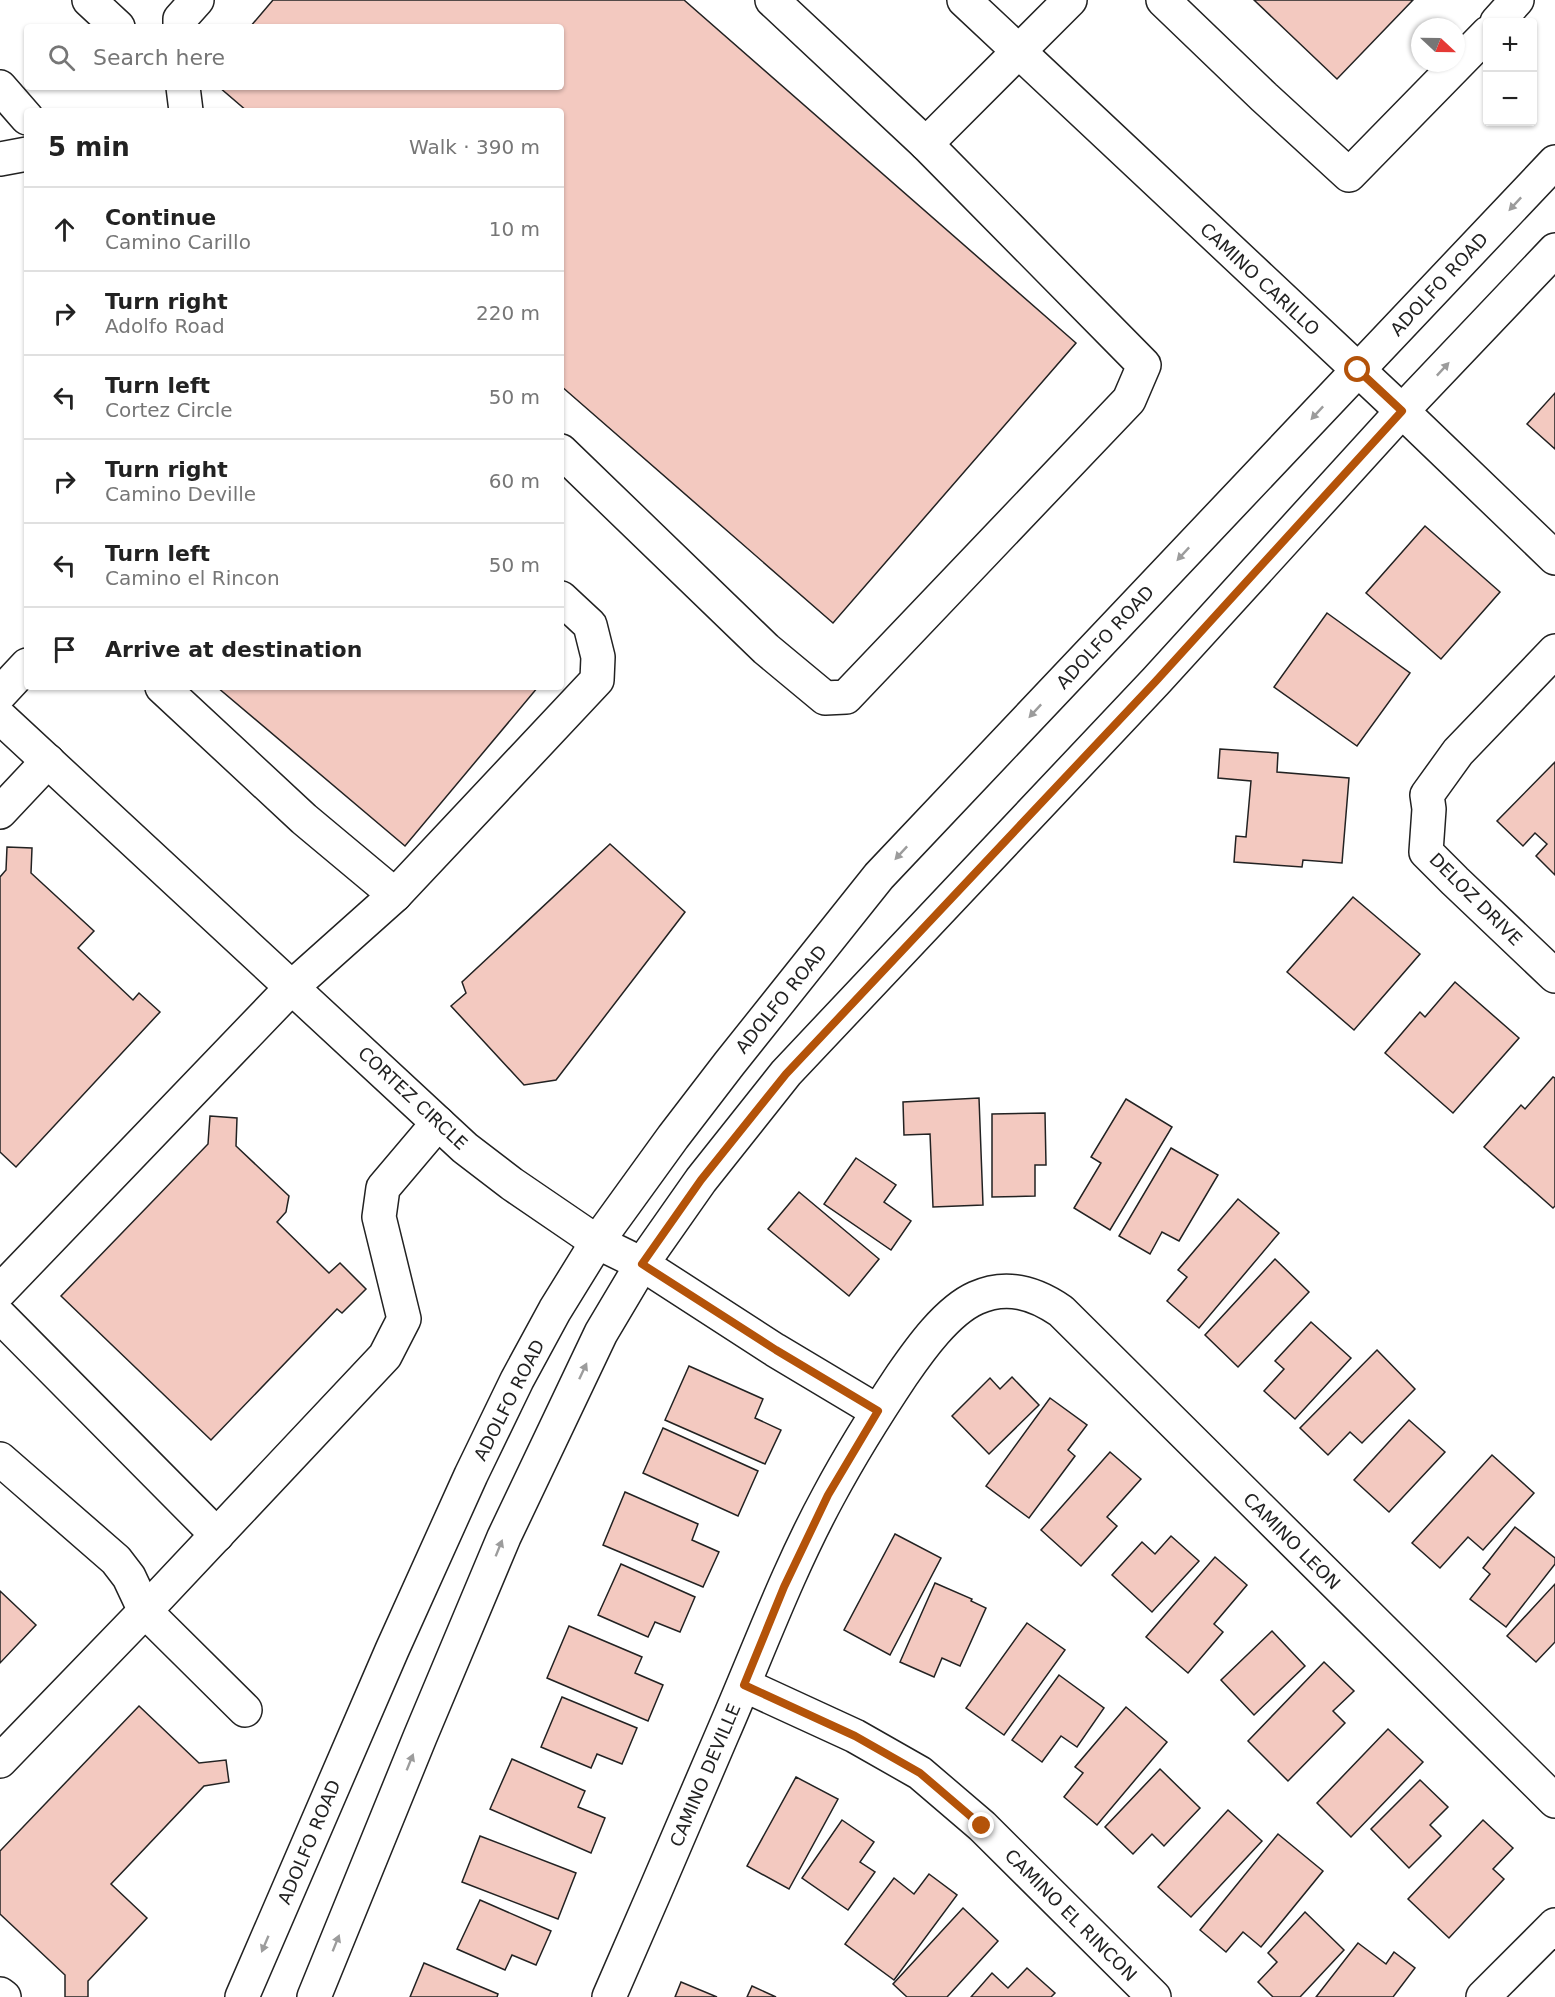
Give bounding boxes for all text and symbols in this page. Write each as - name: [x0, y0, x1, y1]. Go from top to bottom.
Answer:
- north arrow: [1411, 18, 1465, 72]
- map controls: [1483, 18, 1537, 126]
- button: +: [1483, 18, 1537, 72]
- search box: [24, 24, 564, 90]
- icon: search: [45, 41, 78, 74]
- text: Search here: [93, 45, 225, 70]
- button: −: [1483, 72, 1537, 126]
- text: 5 min: [48, 132, 130, 162]
- text: Walk · 390 m: [409, 135, 540, 159]
- one-way arrow: [1508, 197, 1522, 212]
- text: Continue: [105, 205, 216, 230]
- icon: ahead: [48, 213, 81, 246]
- text: 10 m: [489, 217, 540, 241]
- street label: CAMINO CARILLO: [1196, 218, 1324, 340]
- street label: ADOLFO ROAD: [1386, 228, 1492, 340]
- text: Camino Carillo: [105, 230, 251, 254]
- text: Turn right: [105, 289, 228, 314]
- icon: right: [48, 297, 81, 330]
- text: 220 m: [476, 301, 540, 325]
- text: Adolfo Road: [105, 314, 225, 338]
- route start: [1344, 356, 1370, 382]
- one-way arrow: [1435, 362, 1449, 376]
- text: Turn left: [105, 373, 210, 398]
- icon: left: [48, 381, 81, 414]
- text: 50 m: [489, 385, 540, 409]
- text: Cortez Circle: [105, 398, 233, 422]
- one-way arrow: [1310, 405, 1324, 420]
- text: Turn right: [105, 457, 228, 482]
- icon: right: [48, 465, 81, 498]
- text: 60 m: [489, 469, 540, 493]
- text: Camino Deville: [105, 482, 256, 506]
- text: Turn left: [105, 541, 210, 566]
- one-way arrow: [1176, 547, 1190, 562]
- icon: left: [48, 549, 81, 582]
- text: 50 m: [489, 553, 540, 577]
- text: Camino el Rincon: [105, 566, 280, 590]
- street label: ADOLFO ROAD: [1052, 581, 1158, 693]
- icon: arrive: [48, 633, 81, 666]
- text: Arrive at destination: [105, 637, 362, 662]
- one-way arrow: [1028, 704, 1042, 718]
- one-way arrow: [894, 846, 908, 860]
- street label: DELOZ DRIVE: [1425, 848, 1527, 950]
- street label: ADOLFO ROAD: [731, 941, 831, 1057]
- street label: CORTEZ CIRCLE: [354, 1042, 472, 1154]
- street label: ADOLFO ROAD: [469, 1336, 549, 1464]
- one-way arrow: [578, 1363, 587, 1380]
- street label: CAMINO LEON: [1239, 1488, 1345, 1594]
- one-way arrow: [494, 1538, 504, 1556]
- street label: CAMINO DEVILLE: [665, 1700, 745, 1850]
- one-way arrow: [406, 1753, 415, 1771]
- street label: ADOLFO ROAD: [273, 1777, 345, 1907]
- route end: [968, 1812, 994, 1838]
- street label: CAMINO EL RINCON: [1001, 1845, 1141, 1985]
- one-way arrow: [332, 1934, 341, 1952]
- one-way arrow: [260, 1935, 269, 1952]

